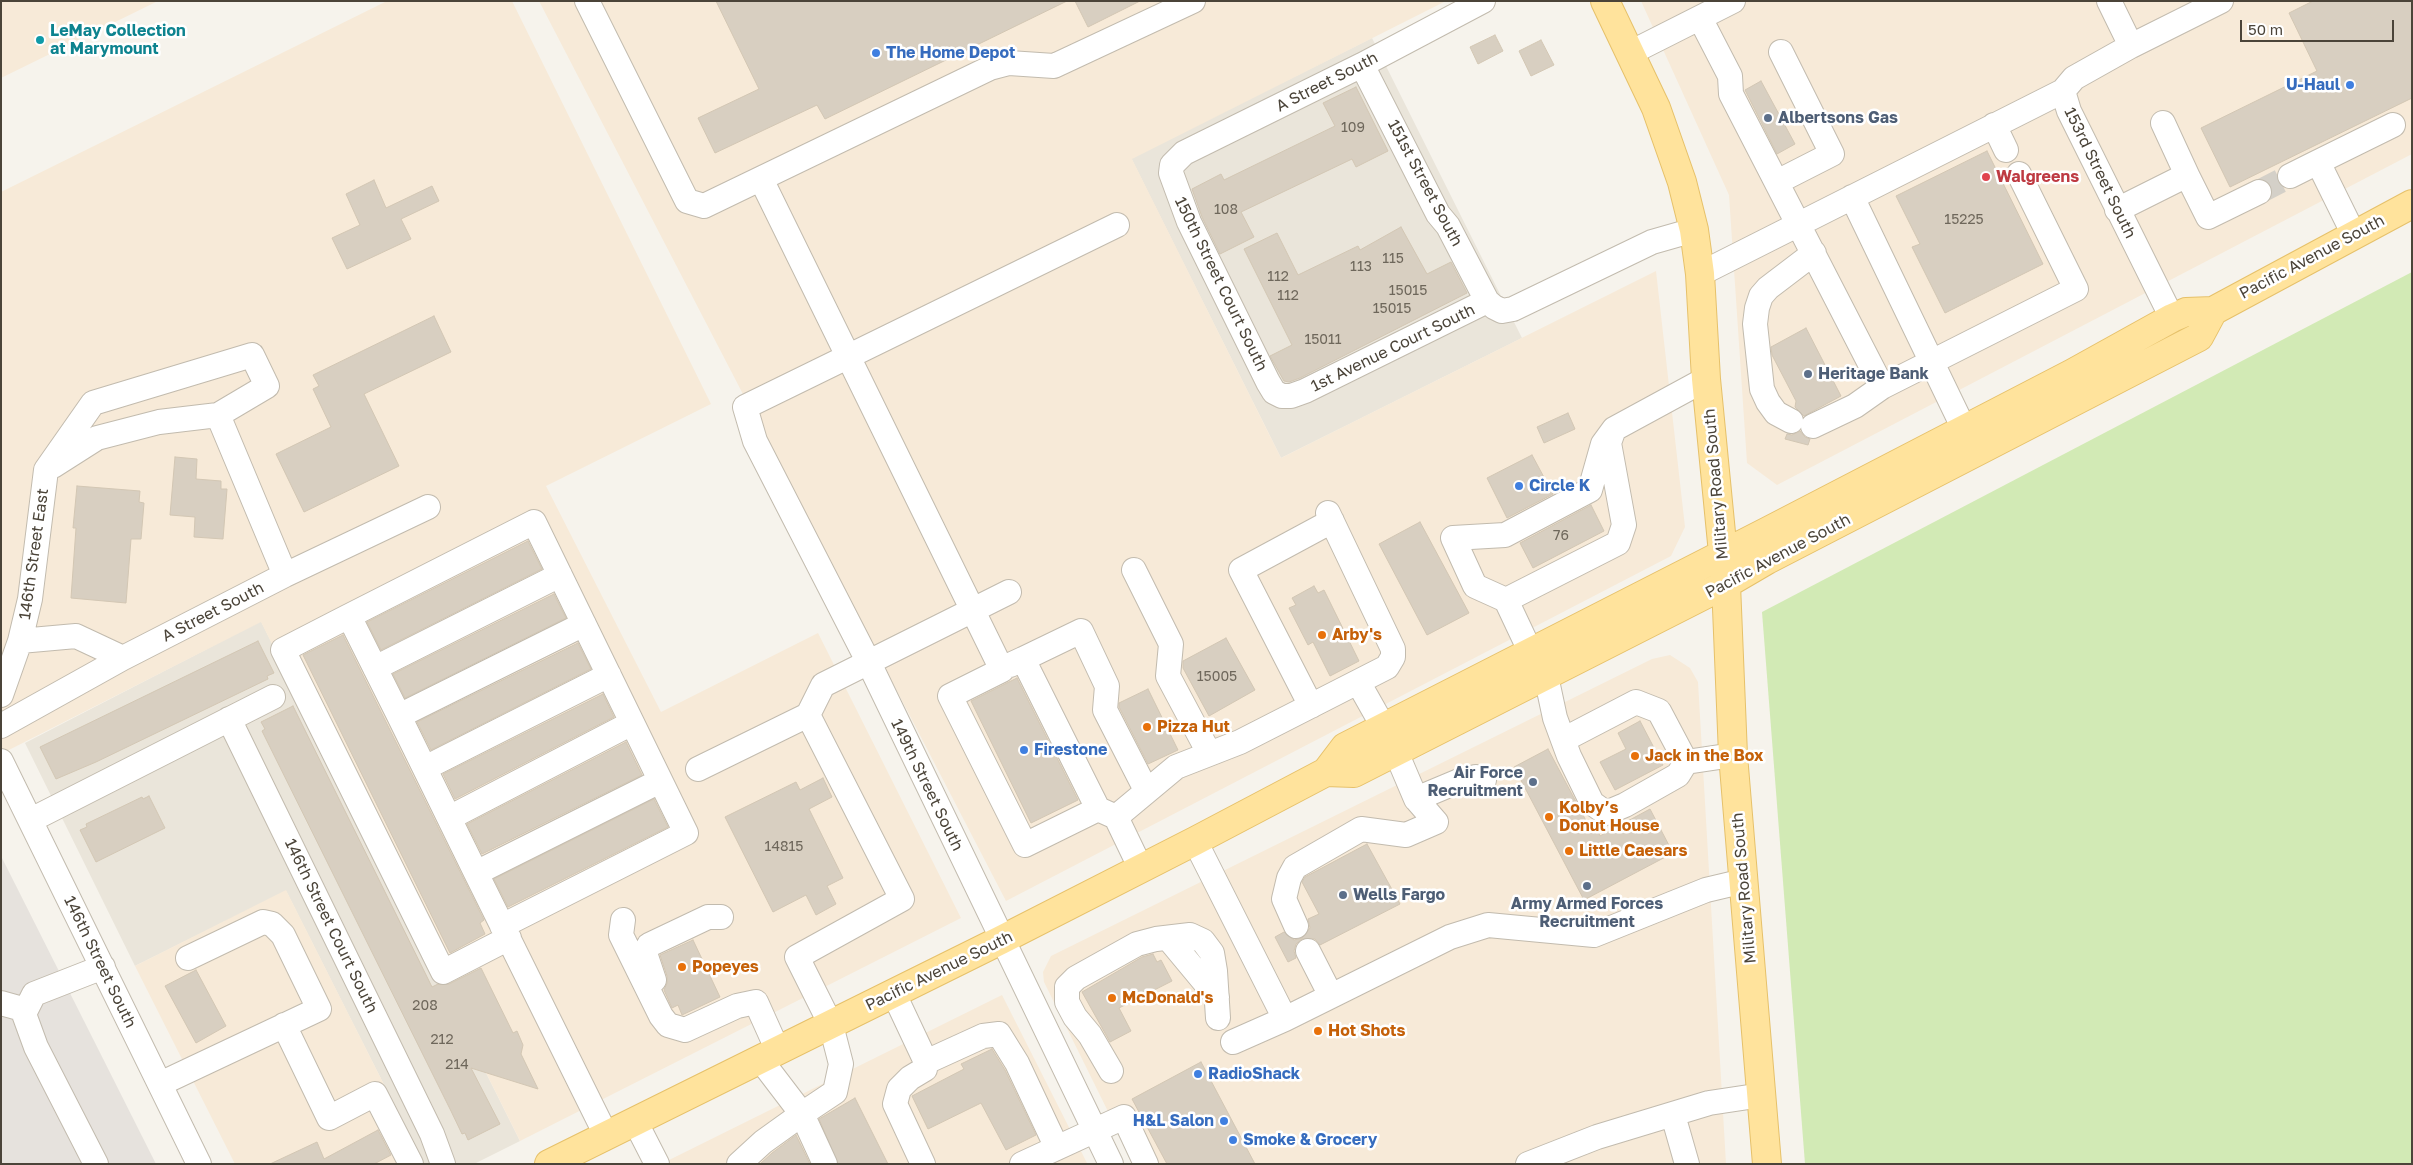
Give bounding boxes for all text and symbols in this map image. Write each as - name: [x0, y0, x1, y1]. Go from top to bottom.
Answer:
- scale bar: [2243, 10, 2397, 42]
- text: 50 m: [2248, 20, 2283, 38]
- place label: LeMay Collection at Marymount: [50, 21, 186, 59]
- marker: LeMay Collection at Marymount: [34, 34, 46, 46]
- place label: The Home Depot: [886, 43, 1015, 63]
- marker: The Home Depot: [870, 47, 882, 59]
- street label: A Street South: [1273, 48, 1381, 116]
- place label: U-Haul: [2286, 75, 2340, 95]
- marker: U-Haul: [2344, 79, 2356, 91]
- street label: 153rd Street South: [2060, 104, 2140, 242]
- place label: Albertsons Gas: [1778, 108, 1898, 128]
- marker: Albertsons Gas: [1762, 112, 1774, 124]
- street label: 151st Street South: [1383, 116, 1467, 250]
- house number: 109: [1341, 120, 1365, 136]
- place label: Walgreens: [1996, 167, 2079, 187]
- marker: Walgreens: [1980, 171, 1992, 183]
- street label: 150th Street Court South: [1170, 194, 1272, 374]
- house number: 108: [1214, 202, 1238, 218]
- street label: Pacific Avenue South: [2236, 211, 2388, 303]
- house number: 15225: [1944, 212, 1984, 228]
- house number: 115: [1382, 251, 1404, 267]
- house number: 113: [1350, 259, 1372, 275]
- house number: 112: [1267, 269, 1289, 285]
- house number: 15015: [1389, 283, 1427, 299]
- house number: 112: [1277, 288, 1299, 304]
- street label: 1st Avenue Court South: [1308, 300, 1478, 396]
- house number: 15015: [1373, 301, 1411, 317]
- house number: 15011: [1304, 332, 1342, 348]
- place label: Heritage Bank: [1818, 364, 1929, 384]
- marker: Heritage Bank: [1802, 368, 1814, 380]
- street label: Military Road South: [1700, 408, 1732, 560]
- place label: Circle K: [1529, 476, 1590, 496]
- marker: Circle K: [1513, 480, 1525, 492]
- street label: 146th Street East: [15, 487, 53, 621]
- street label: Pacific Avenue South: [1702, 510, 1854, 602]
- house number: 76: [1553, 528, 1569, 544]
- street label: A Street South: [159, 578, 267, 646]
- place label: Arby's: [1332, 625, 1382, 645]
- marker: Arby's: [1316, 629, 1328, 641]
- house number: 15005: [1197, 669, 1237, 685]
- street label: 149th Street South: [887, 716, 967, 854]
- place label: Pizza Hut: [1157, 717, 1230, 737]
- marker: Pizza Hut: [1141, 721, 1153, 733]
- place label: Firestone: [1034, 740, 1107, 760]
- marker: Firestone: [1018, 744, 1030, 756]
- place label: Jack in the Box: [1645, 746, 1763, 766]
- marker: Jack in the Box: [1629, 750, 1641, 762]
- place label: Air Force Recruitment: [1427, 763, 1523, 801]
- marker: Air Force Recruitment: [1527, 776, 1539, 788]
- place label: Kolby’s Donut House: [1559, 798, 1659, 836]
- marker: Kolby’s Donut House: [1543, 811, 1555, 823]
- street label: Military Road South: [1728, 812, 1760, 964]
- street label: 146th Street Court South: [280, 836, 382, 1016]
- house number: 14815: [765, 839, 803, 855]
- place label: Little Caesars: [1579, 841, 1687, 861]
- marker: Little Caesars: [1563, 845, 1575, 857]
- marker: Army Armed Forces Recruitment: [1581, 880, 1593, 892]
- place label: Wells Fargo: [1353, 885, 1445, 905]
- marker: Wells Fargo: [1337, 889, 1349, 901]
- street label: 146th Street South: [60, 893, 140, 1031]
- place label: Army Armed Forces Recruitment: [1511, 894, 1663, 932]
- street label: Pacific Avenue South: [862, 927, 1016, 1015]
- place label: Popeyes: [692, 957, 759, 977]
- marker: Popeyes: [676, 961, 688, 973]
- place label: McDonald's: [1122, 988, 1213, 1008]
- marker: McDonald's: [1106, 992, 1118, 1004]
- house number: 208: [412, 998, 438, 1014]
- place label: Hot Shots: [1328, 1021, 1405, 1041]
- marker: Hot Shots: [1312, 1025, 1324, 1037]
- house number: 212: [430, 1032, 454, 1048]
- house number: 214: [445, 1057, 469, 1073]
- place label: RadioShack: [1208, 1064, 1300, 1084]
- marker: RadioShack: [1192, 1068, 1204, 1080]
- place label: H&L Salon: [1133, 1111, 1214, 1131]
- marker: H&L Salon: [1218, 1115, 1230, 1127]
- place label: Smoke & Grocery: [1243, 1130, 1377, 1150]
- marker: Smoke & Grocery: [1227, 1134, 1239, 1146]

